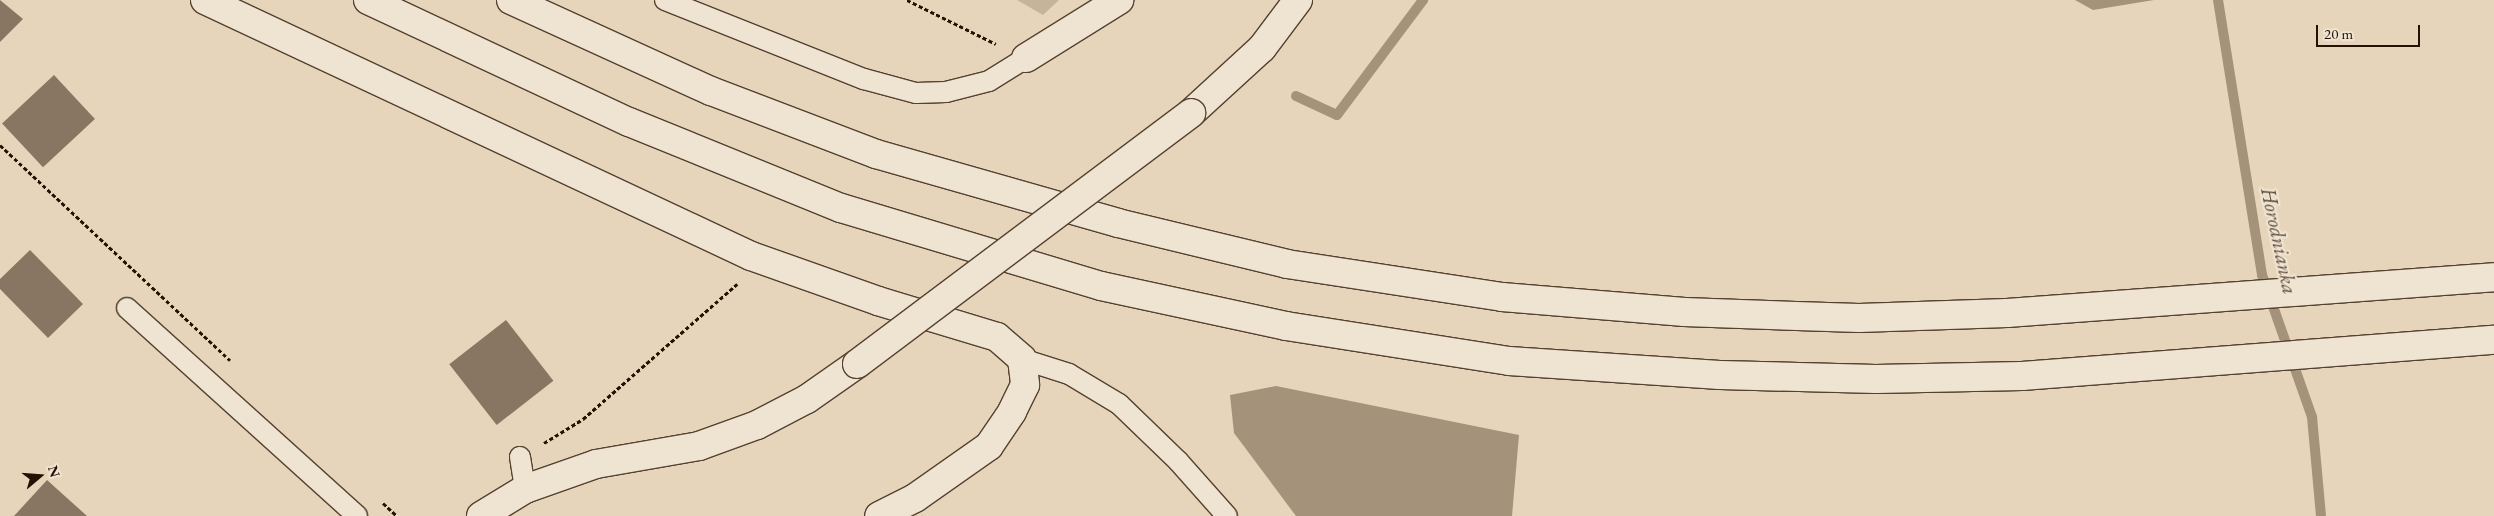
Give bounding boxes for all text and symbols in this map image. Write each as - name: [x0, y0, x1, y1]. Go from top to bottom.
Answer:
- scale bar: [2319, 15, 2423, 47]
- text: 20 m: [2324, 24, 2353, 43]
- water label: Horodnianka: [2255, 185, 2303, 297]
- north arrow: [15, 451, 65, 501]
- text: N: [44, 463, 65, 480]

